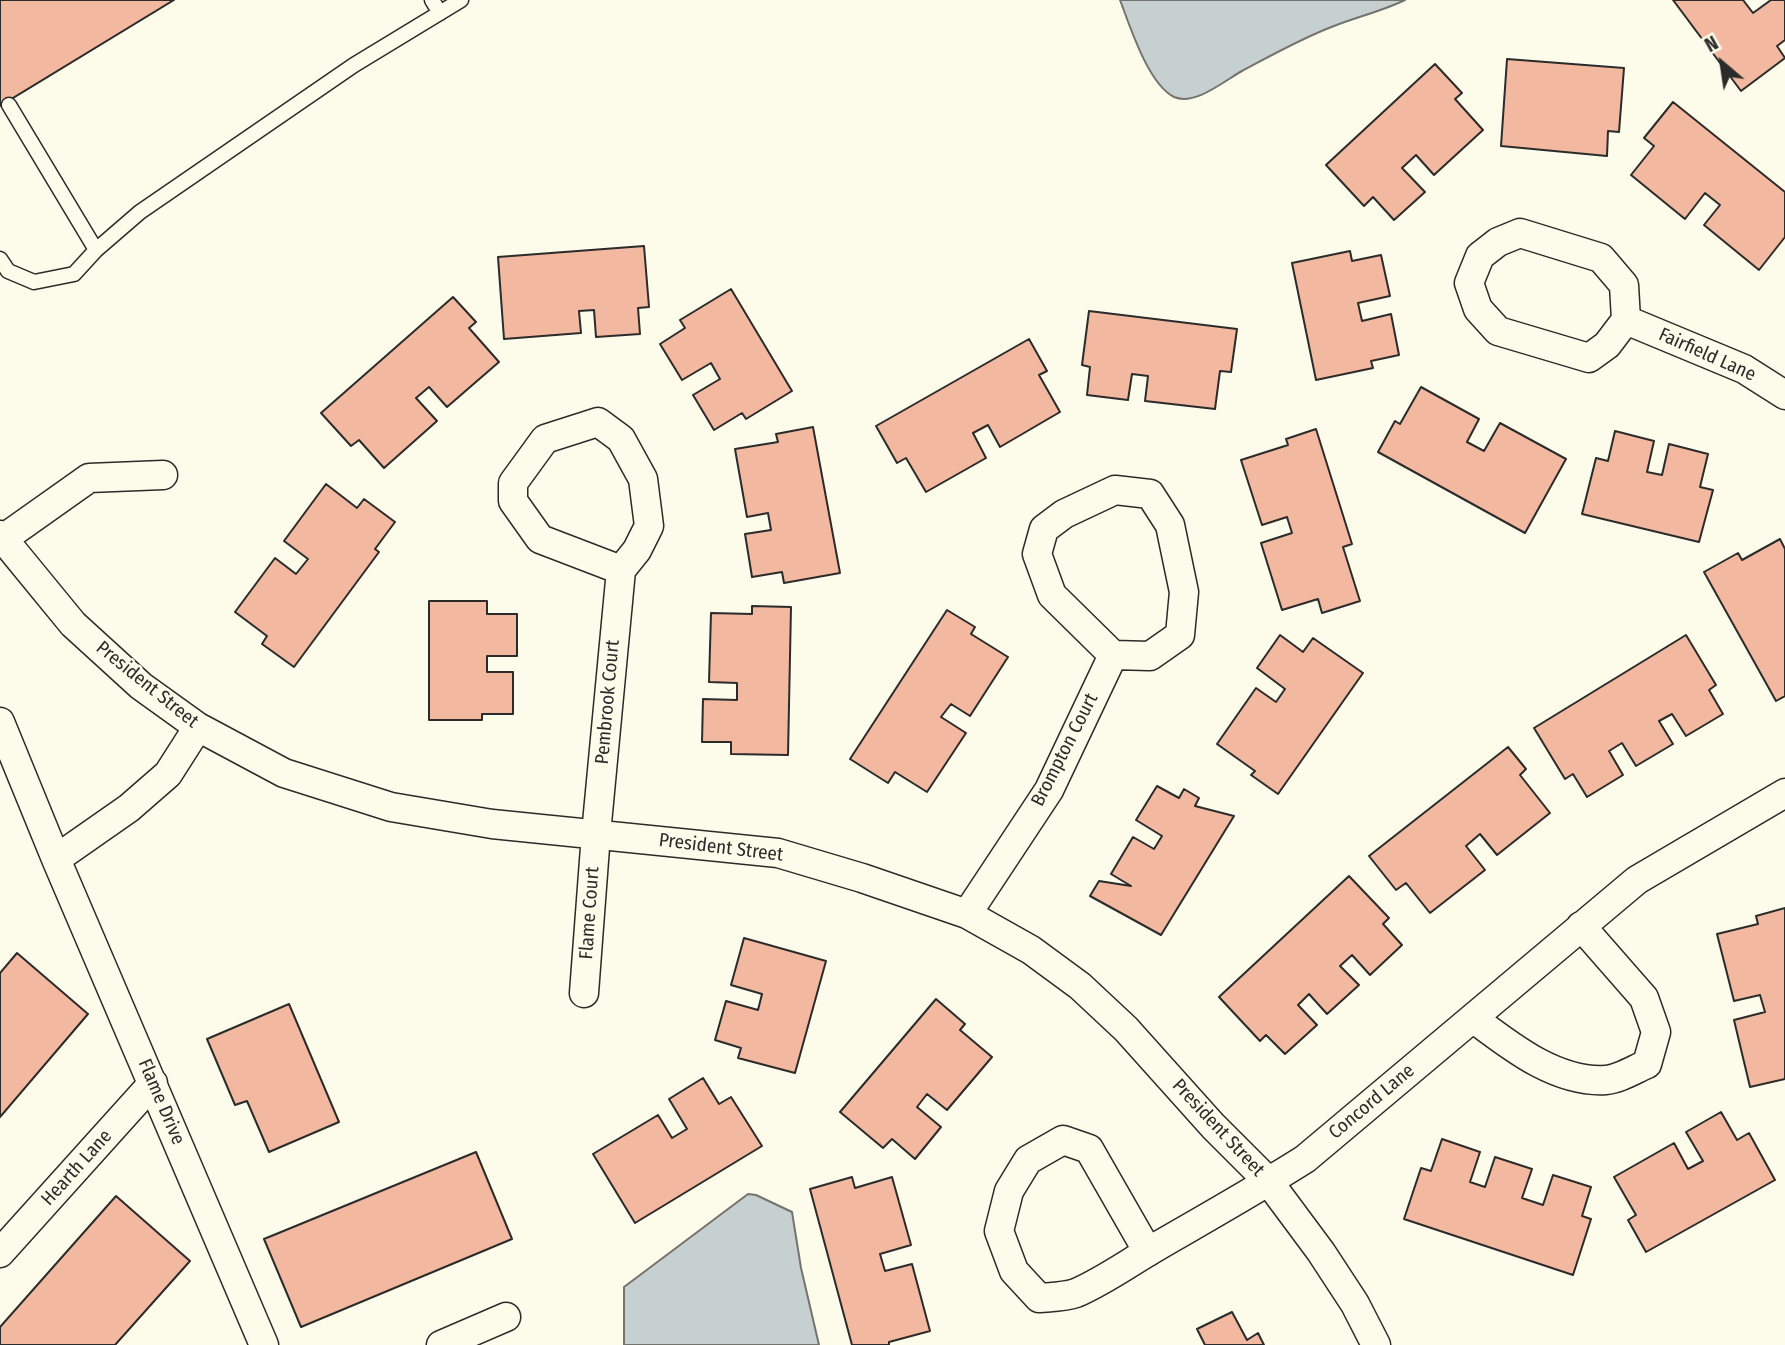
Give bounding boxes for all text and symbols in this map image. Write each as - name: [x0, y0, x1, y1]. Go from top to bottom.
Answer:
- north arrow: [1687, 28, 1757, 98]
- text: N: [1701, 31, 1722, 57]
- street label: Fairfield Lane: [1655, 323, 1759, 387]
- street label: President Street: [91, 637, 203, 733]
- street label: Pembrook Court: [591, 639, 625, 765]
- street label: Brompton Court: [1027, 690, 1103, 810]
- street label: President Street: [658, 829, 784, 867]
- street label: Flame Court: [575, 866, 605, 960]
- street label: Flame Drive: [133, 1056, 189, 1148]
- street label: Concord Lane: [1325, 1060, 1419, 1144]
- street label: President Street: [1167, 1075, 1269, 1181]
- street label: Hearth Lane: [37, 1125, 117, 1211]

